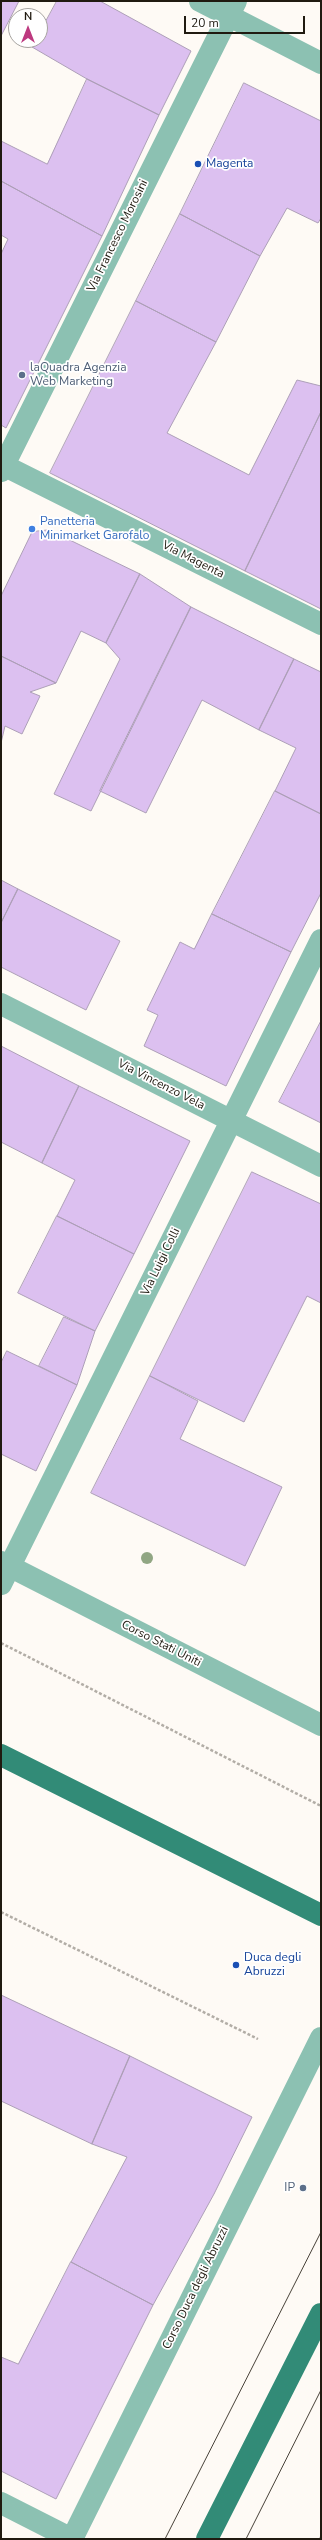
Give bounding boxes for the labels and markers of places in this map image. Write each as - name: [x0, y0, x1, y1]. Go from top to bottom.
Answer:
- place label: Magenta: [206, 157, 253, 171]
- marker: Magenta: [193, 159, 203, 169]
- place label: laQuadra Agenzia Web Marketing: [30, 361, 127, 389]
- marker: laQuadra Agenzia Web Marketing: [17, 370, 27, 380]
- place label: Panetteria Minimarket Garofalo: [40, 515, 149, 543]
- marker: Panetteria Minimarket Garofalo: [27, 524, 37, 534]
- place label: Duca degli Abruzzi: [244, 1951, 301, 1979]
- marker: Duca degli Abruzzi: [231, 1960, 241, 1970]
- place label: IP: [284, 2181, 295, 2195]
- marker: IP: [298, 2183, 308, 2193]

